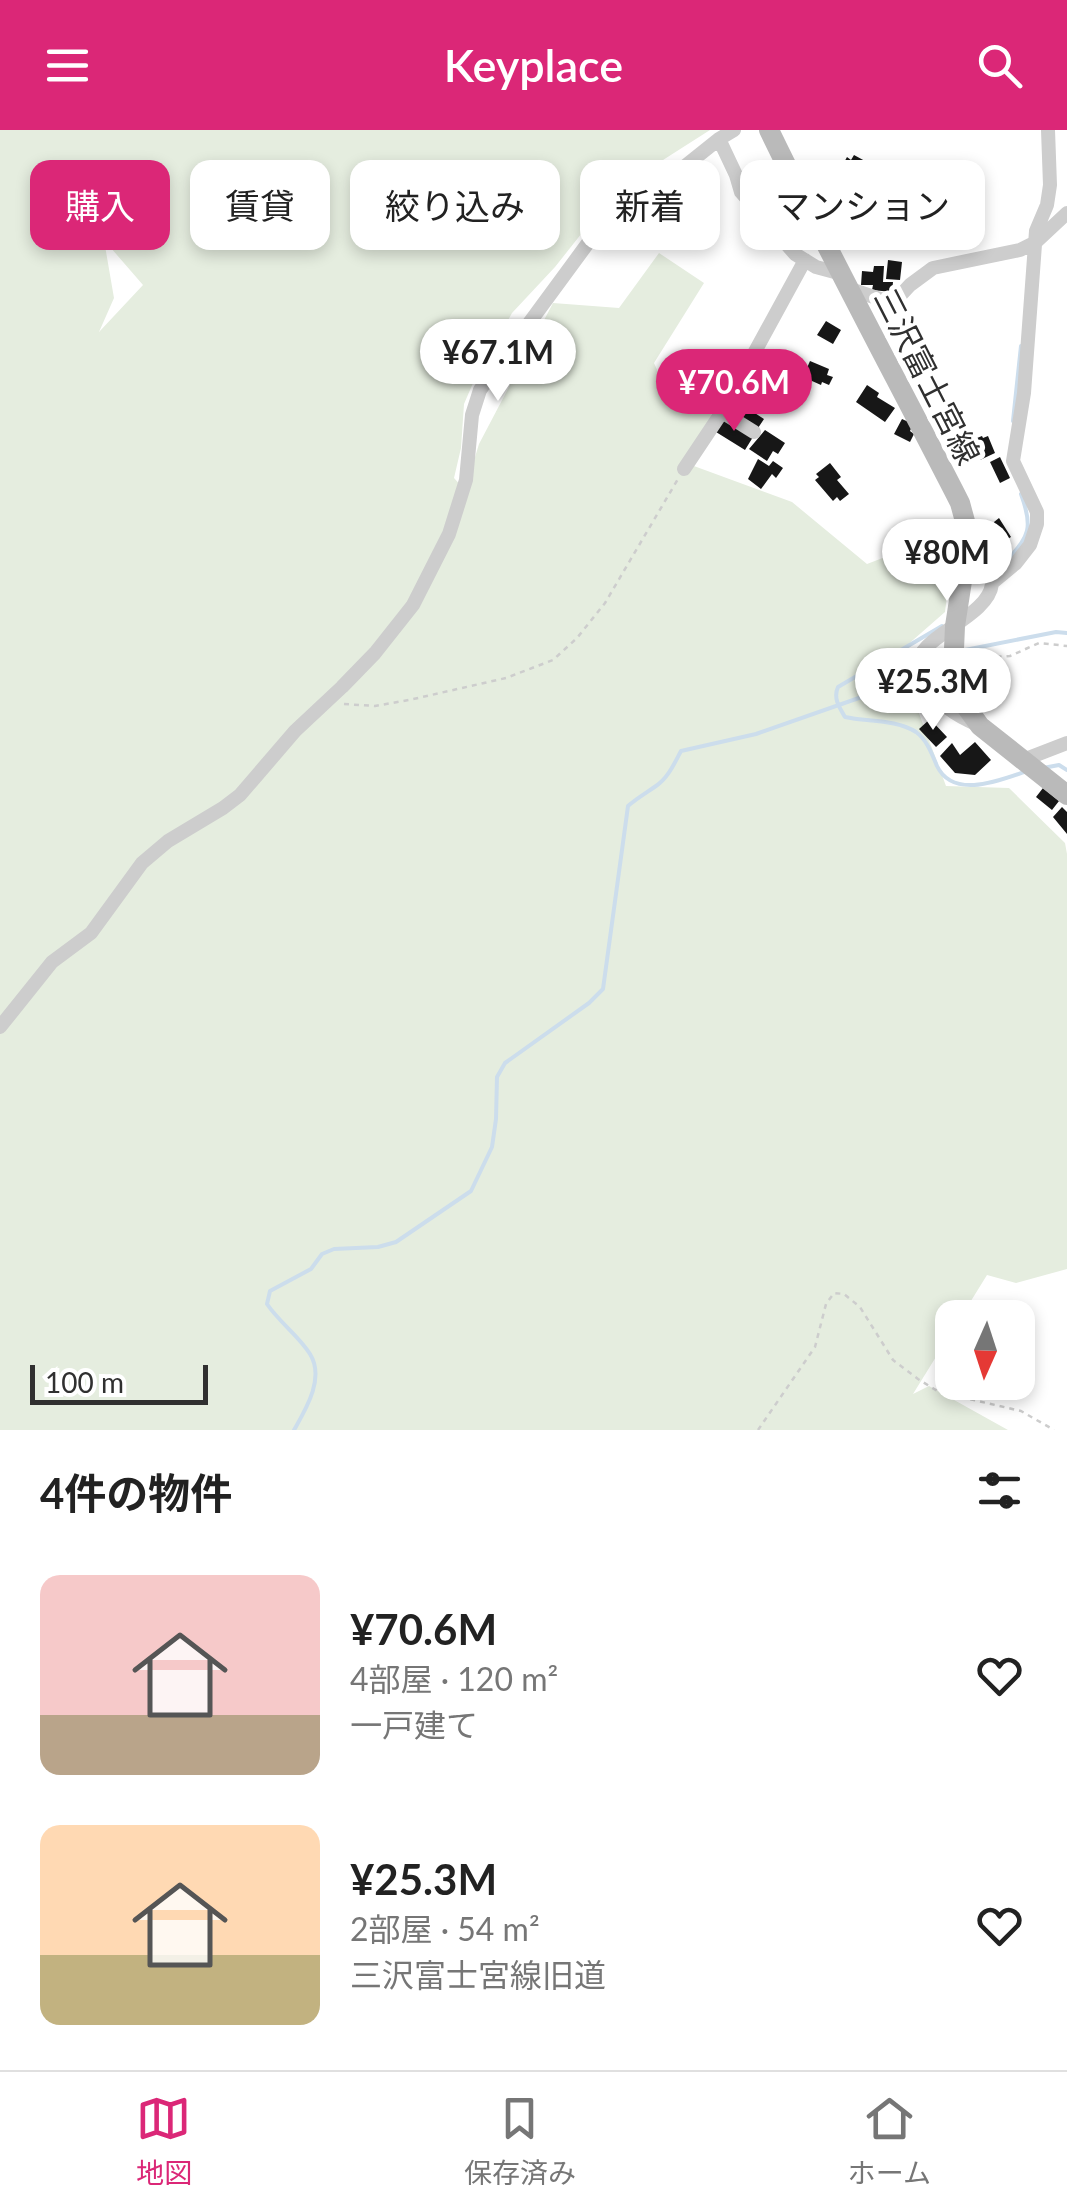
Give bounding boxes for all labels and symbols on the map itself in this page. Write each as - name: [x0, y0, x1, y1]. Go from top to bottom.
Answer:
- street label: 三沢富士宮線: [867, 282, 989, 470]
- pin: ¥67.1M: [417, 319, 579, 404]
- pin: ¥70.6M: [653, 349, 815, 434]
- pin: ¥80M: [888, 519, 1006, 604]
- pin: ¥25.3M: [852, 648, 1014, 733]
- north arrow: [935, 1300, 1035, 1400]
- scale bar: [30, 1360, 208, 1404]

